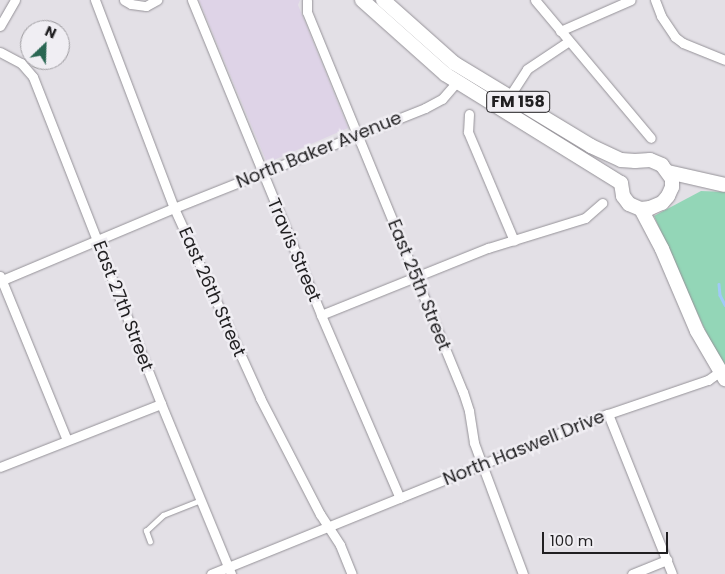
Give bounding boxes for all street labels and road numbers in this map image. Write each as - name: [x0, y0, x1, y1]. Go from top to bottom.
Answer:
- road number: FM 158: [486, 88, 550, 115]
- street label: North Baker Avenue: [233, 107, 405, 193]
- street label: Travis Street: [263, 195, 325, 305]
- street label: East 25th Street: [383, 216, 455, 354]
- street label: East 26th Street: [174, 224, 250, 360]
- street label: East 27th Street: [88, 238, 158, 374]
- street label: North Haswell Drive: [440, 406, 608, 490]

